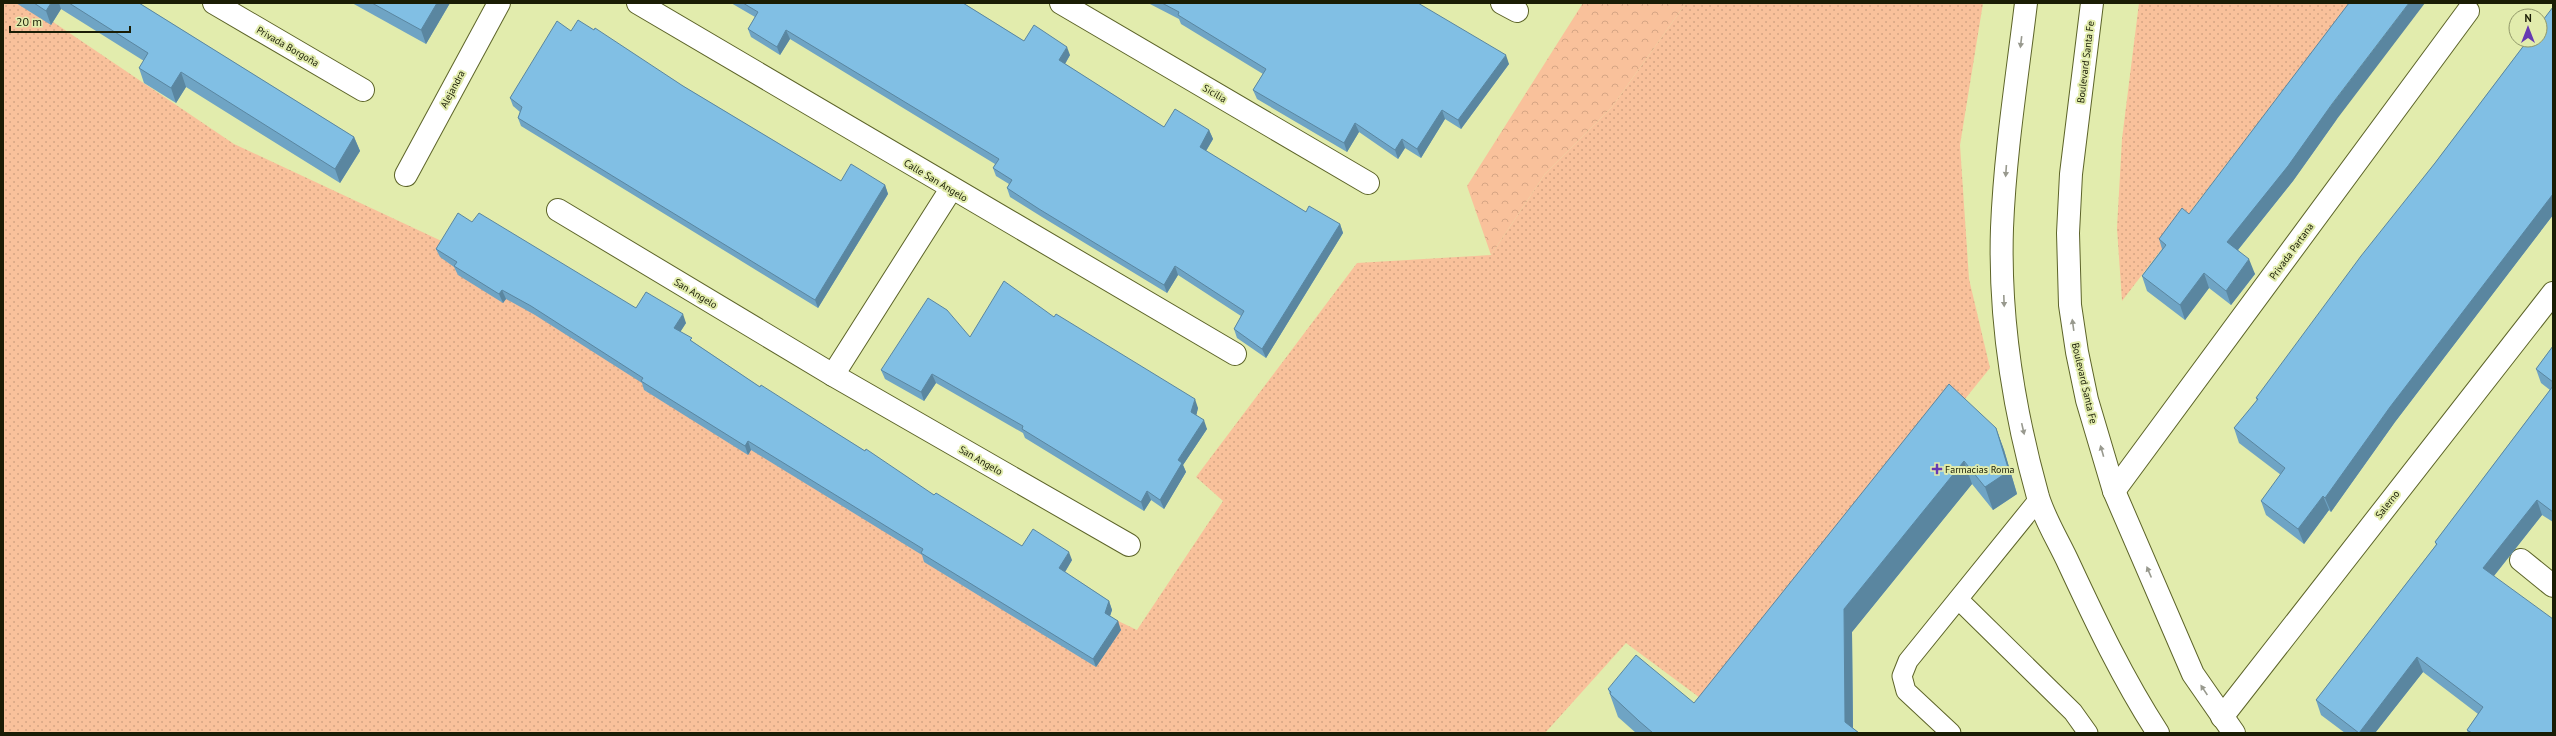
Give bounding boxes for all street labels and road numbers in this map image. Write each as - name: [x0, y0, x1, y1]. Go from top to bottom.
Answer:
- street label: Boulevard Santa Fe: [2074, 20, 2097, 104]
- street label: Privada Borgoña: [254, 23, 321, 70]
- street label: Alejandra: [437, 68, 468, 110]
- street label: Sicilia: [1200, 81, 1229, 106]
- street label: Calle San Angelo: [901, 156, 970, 205]
- street label: Privada Partana: [2267, 220, 2316, 282]
- street label: San Angelo: [672, 275, 720, 311]
- street label: Boulevard Santa Fe: [2069, 341, 2100, 425]
- street label: San Angelo: [957, 443, 1005, 478]
- street label: Salerno: [2372, 488, 2403, 521]

